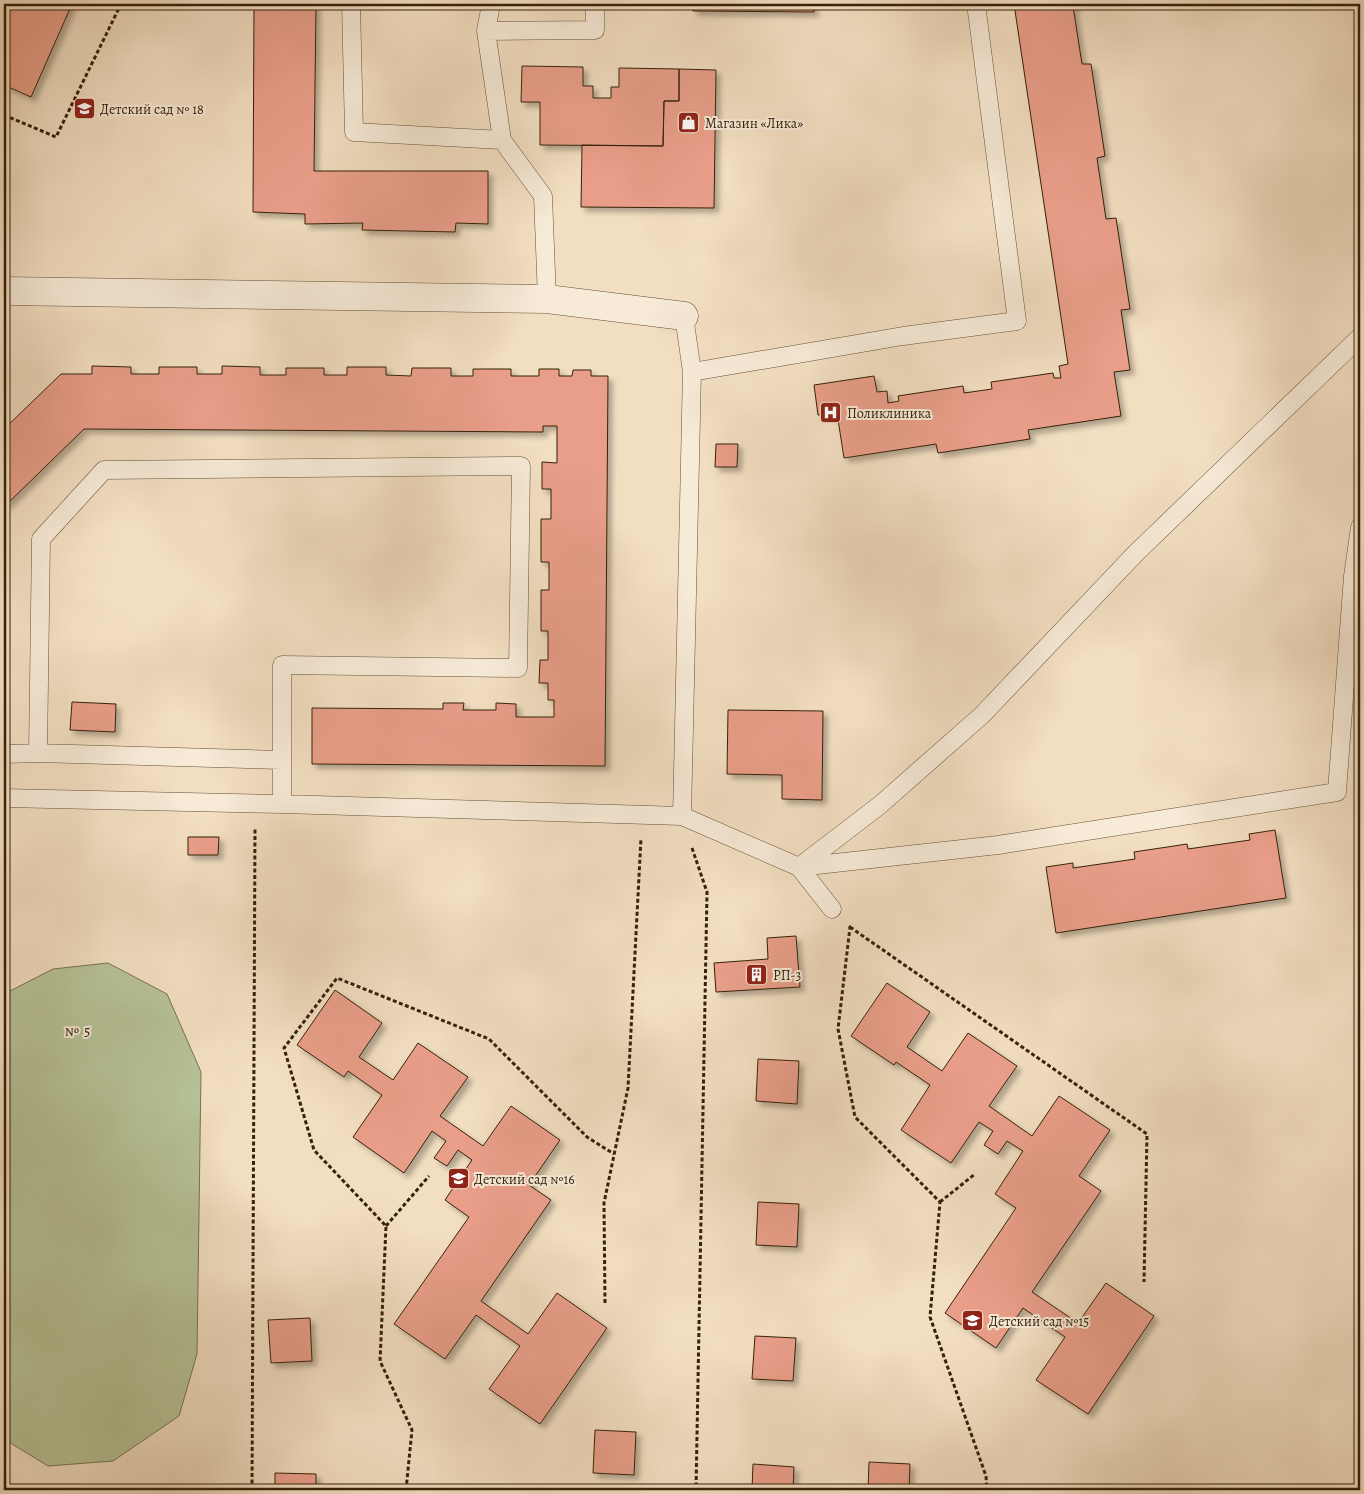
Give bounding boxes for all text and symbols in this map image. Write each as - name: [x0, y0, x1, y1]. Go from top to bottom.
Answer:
- school or university icon: Детский сад № 18: [72, 97, 96, 121]
- place label: Детский сад № 18: [100, 100, 204, 119]
- shop icon: Магазин «Лика»: [677, 111, 701, 135]
- place label: Магазин «Лика»: [705, 114, 803, 133]
- hospital icon: Поликлиника: [819, 401, 843, 425]
- place label: Поликлиника: [847, 404, 932, 423]
- building icon: РП-3: [745, 963, 769, 987]
- place label: РП-3: [773, 966, 802, 985]
- district label: № 5: [65, 1021, 91, 1041]
- school or university icon: Детский сад №16: [446, 1167, 470, 1191]
- place label: Детский сад №16: [474, 1170, 575, 1189]
- school or university icon: Детский сад №15: [961, 1309, 985, 1333]
- place label: Детский сад №15: [989, 1312, 1089, 1331]

